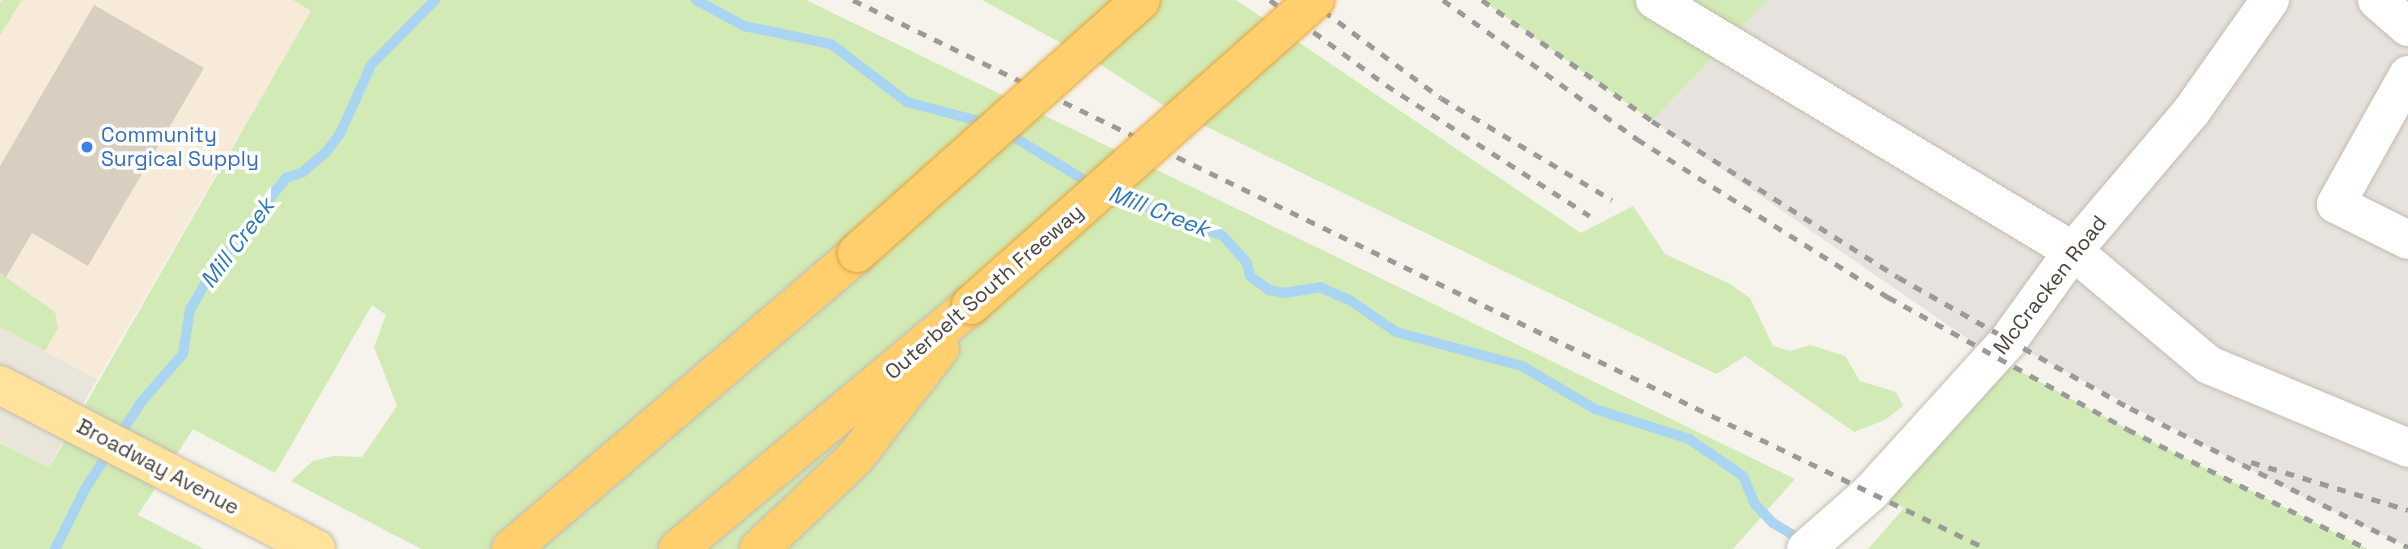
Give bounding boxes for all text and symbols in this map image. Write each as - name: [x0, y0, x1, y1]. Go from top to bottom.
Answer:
- place label: Community Surgical Supply: [101, 122, 259, 172]
- marker: Community Surgical Supply: [79, 139, 95, 155]
- water label: Mill Creek: [1105, 179, 1213, 243]
- water label: Mill Creek: [194, 193, 280, 293]
- street label: Outerbelt South Freeway: [880, 199, 1088, 385]
- street label: McCracken Road: [1988, 211, 2112, 359]
- street label: Broadway Avenue: [72, 413, 244, 521]

